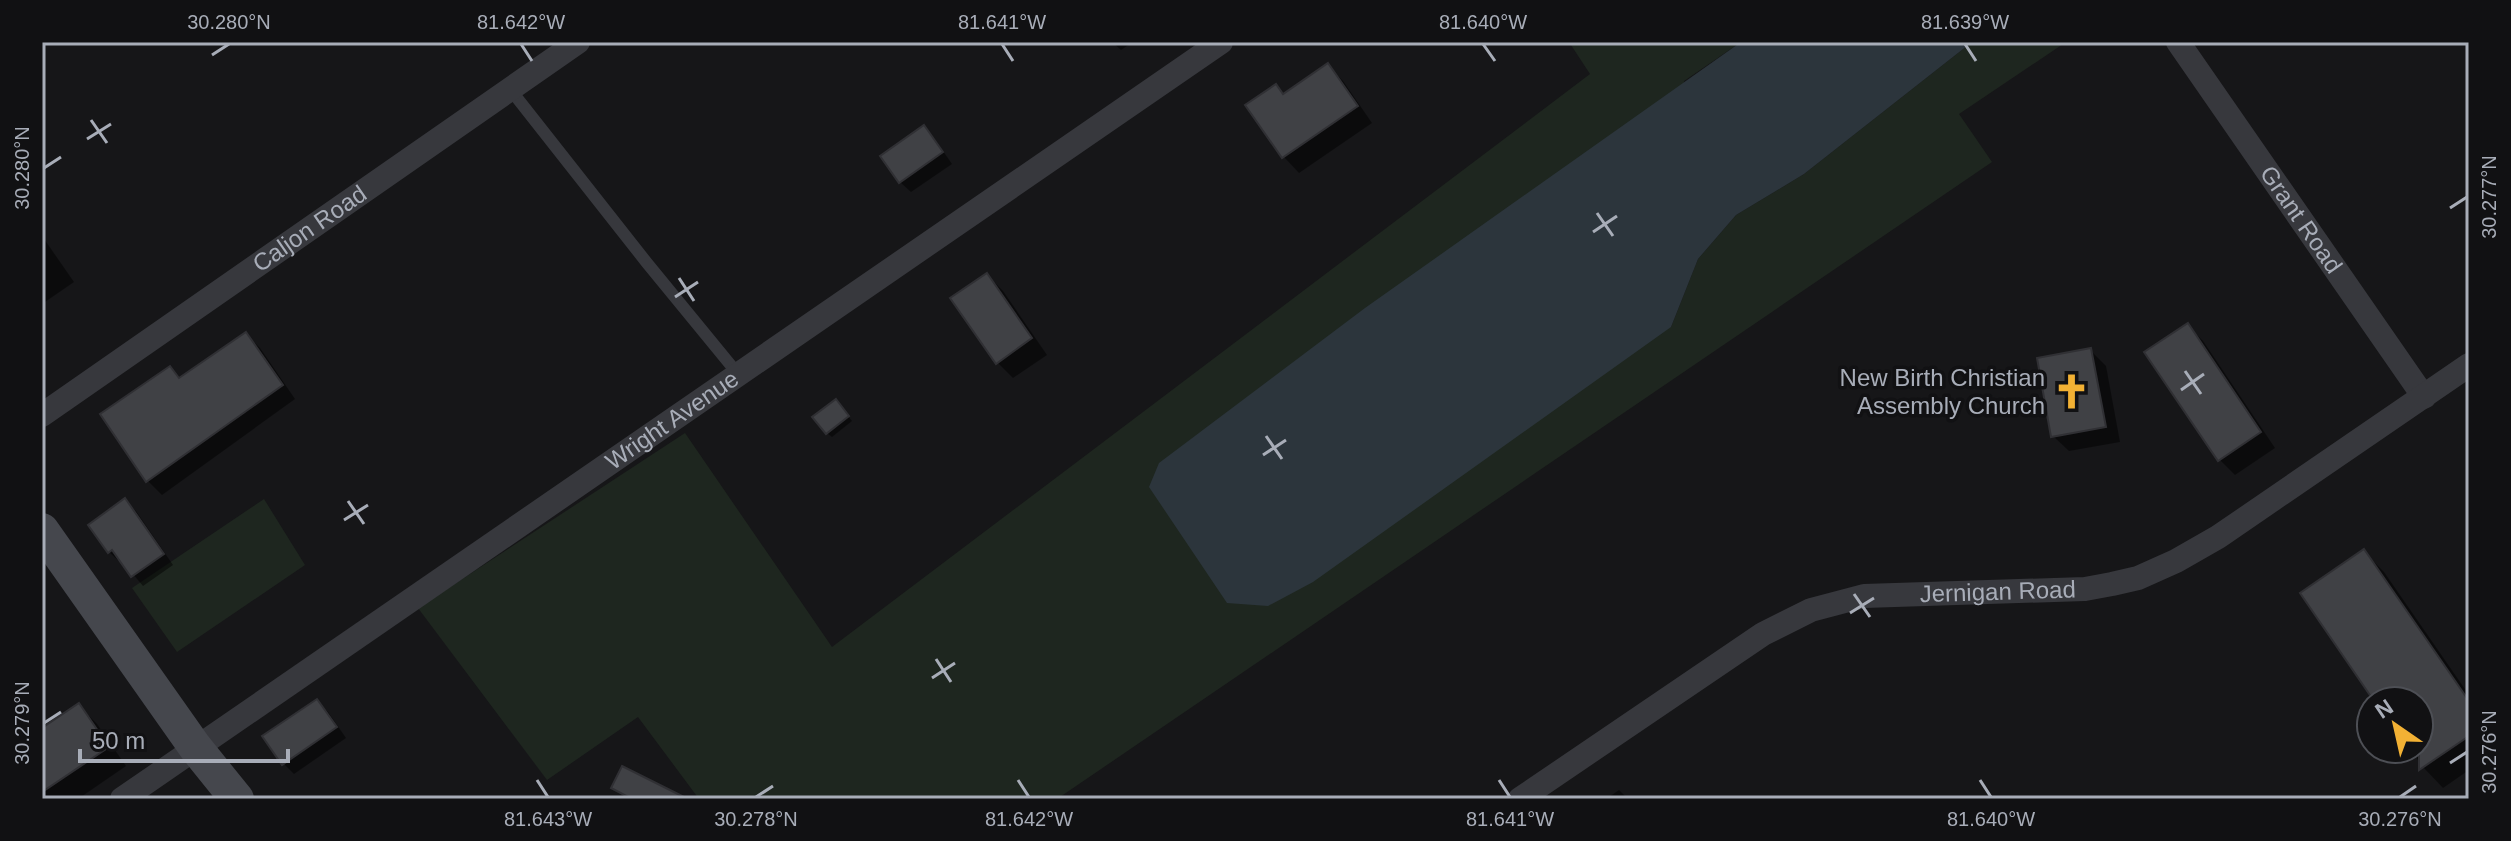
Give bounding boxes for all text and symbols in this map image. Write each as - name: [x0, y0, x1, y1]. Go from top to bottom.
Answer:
- text: 30.280°N: [187, 11, 271, 33]
- text: 81.642°W: [477, 11, 565, 33]
- text: 81.641°W: [958, 11, 1046, 33]
- text: 81.640°W: [1439, 11, 1527, 33]
- text: 81.639°W: [1921, 11, 2009, 33]
- text: 30.280°N: [11, 126, 33, 210]
- text: 30.277°N: [2478, 155, 2500, 239]
- street label: Grant Road: [2255, 161, 2348, 278]
- street label: Caljon Road: [247, 180, 371, 277]
- street label: Wright Avenue: [600, 364, 743, 475]
- place label: New Birth Christian Assembly Church: [1840, 364, 2045, 419]
- church icon: New Birth Christian Assembly Church: [2052, 373, 2090, 411]
- street label: Jernigan Road: [1919, 575, 2076, 607]
- text: 30.279°N: [11, 681, 33, 765]
- north arrow: [2355, 685, 2435, 765]
- text: N: [2371, 694, 2398, 724]
- text: 30.276°N: [2478, 710, 2500, 794]
- scale bar: [80, 713, 288, 763]
- text: 50 m: [92, 727, 145, 754]
- text: 81.643°W: [504, 808, 592, 830]
- text: 30.278°N: [714, 808, 798, 830]
- text: 81.642°W: [985, 808, 1073, 830]
- text: 81.641°W: [1466, 808, 1554, 830]
- text: 81.640°W: [1947, 808, 2035, 830]
- text: 30.276°N: [2358, 808, 2442, 830]

